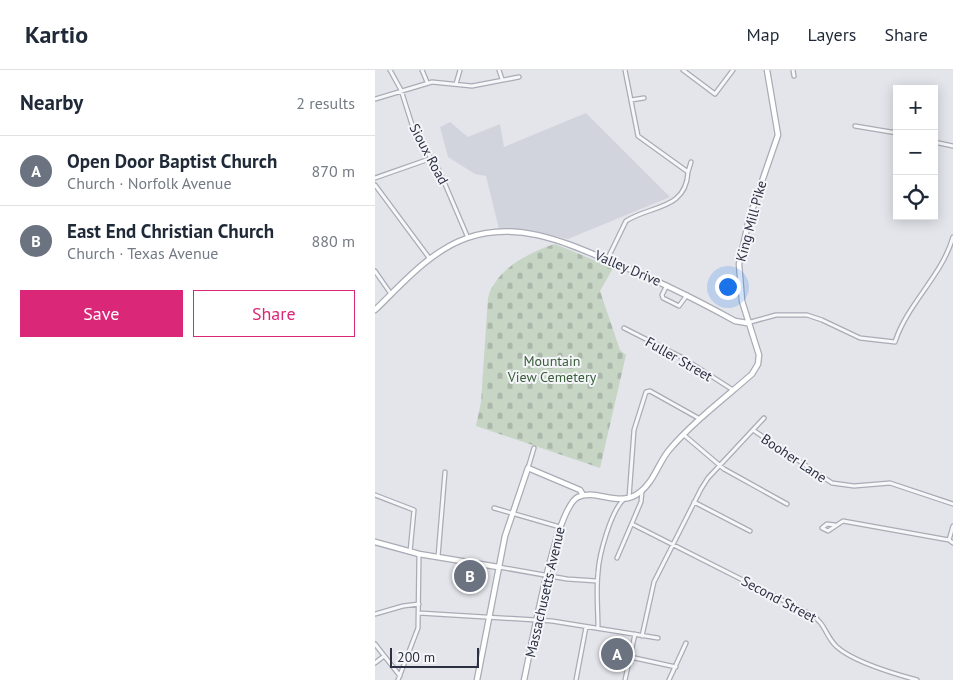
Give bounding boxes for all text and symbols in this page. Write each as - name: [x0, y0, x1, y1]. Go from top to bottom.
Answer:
- text: Kartio: [25, 19, 88, 50]
- text: Map: [747, 23, 779, 46]
- text: Layers: [807, 23, 856, 46]
- text: Share: [884, 23, 928, 46]
- map controls: [893, 85, 938, 220]
- button: +: [893, 85, 938, 130]
- text: Nearby: [20, 89, 83, 116]
- text: 2 results: [296, 93, 355, 113]
- street label: Sioux Road: [405, 120, 453, 188]
- button: −: [893, 130, 938, 175]
- text: Open Door Baptist Church: [67, 149, 277, 173]
- text: A: [31, 161, 41, 181]
- text: 870 m: [312, 161, 355, 181]
- text: Church · Norfolk Avenue: [67, 173, 232, 193]
- button: locate: [893, 175, 938, 220]
- street label: King Mill Pike: [732, 178, 770, 264]
- text: East End Christian Church: [67, 219, 274, 243]
- text: B: [31, 231, 41, 251]
- text: 880 m: [312, 231, 355, 251]
- text: Church · Texas Avenue: [67, 243, 218, 263]
- street label: Valley Drive: [591, 246, 664, 290]
- your location: [715, 274, 741, 300]
- button: Save: [20, 290, 183, 337]
- button: Share: [193, 290, 355, 337]
- street label: Fuller Street: [642, 333, 716, 386]
- park label: Mountain View Cemetery: [507, 352, 597, 386]
- street label: Booher Lane: [758, 430, 830, 486]
- street label: Massachusetts Avenue: [521, 525, 569, 659]
- pin: B: [454, 557, 486, 595]
- street label: Second Street: [738, 572, 820, 626]
- pin: A: [601, 635, 633, 673]
- scale bar: [390, 645, 479, 668]
- text: 200 m: [397, 648, 435, 666]

